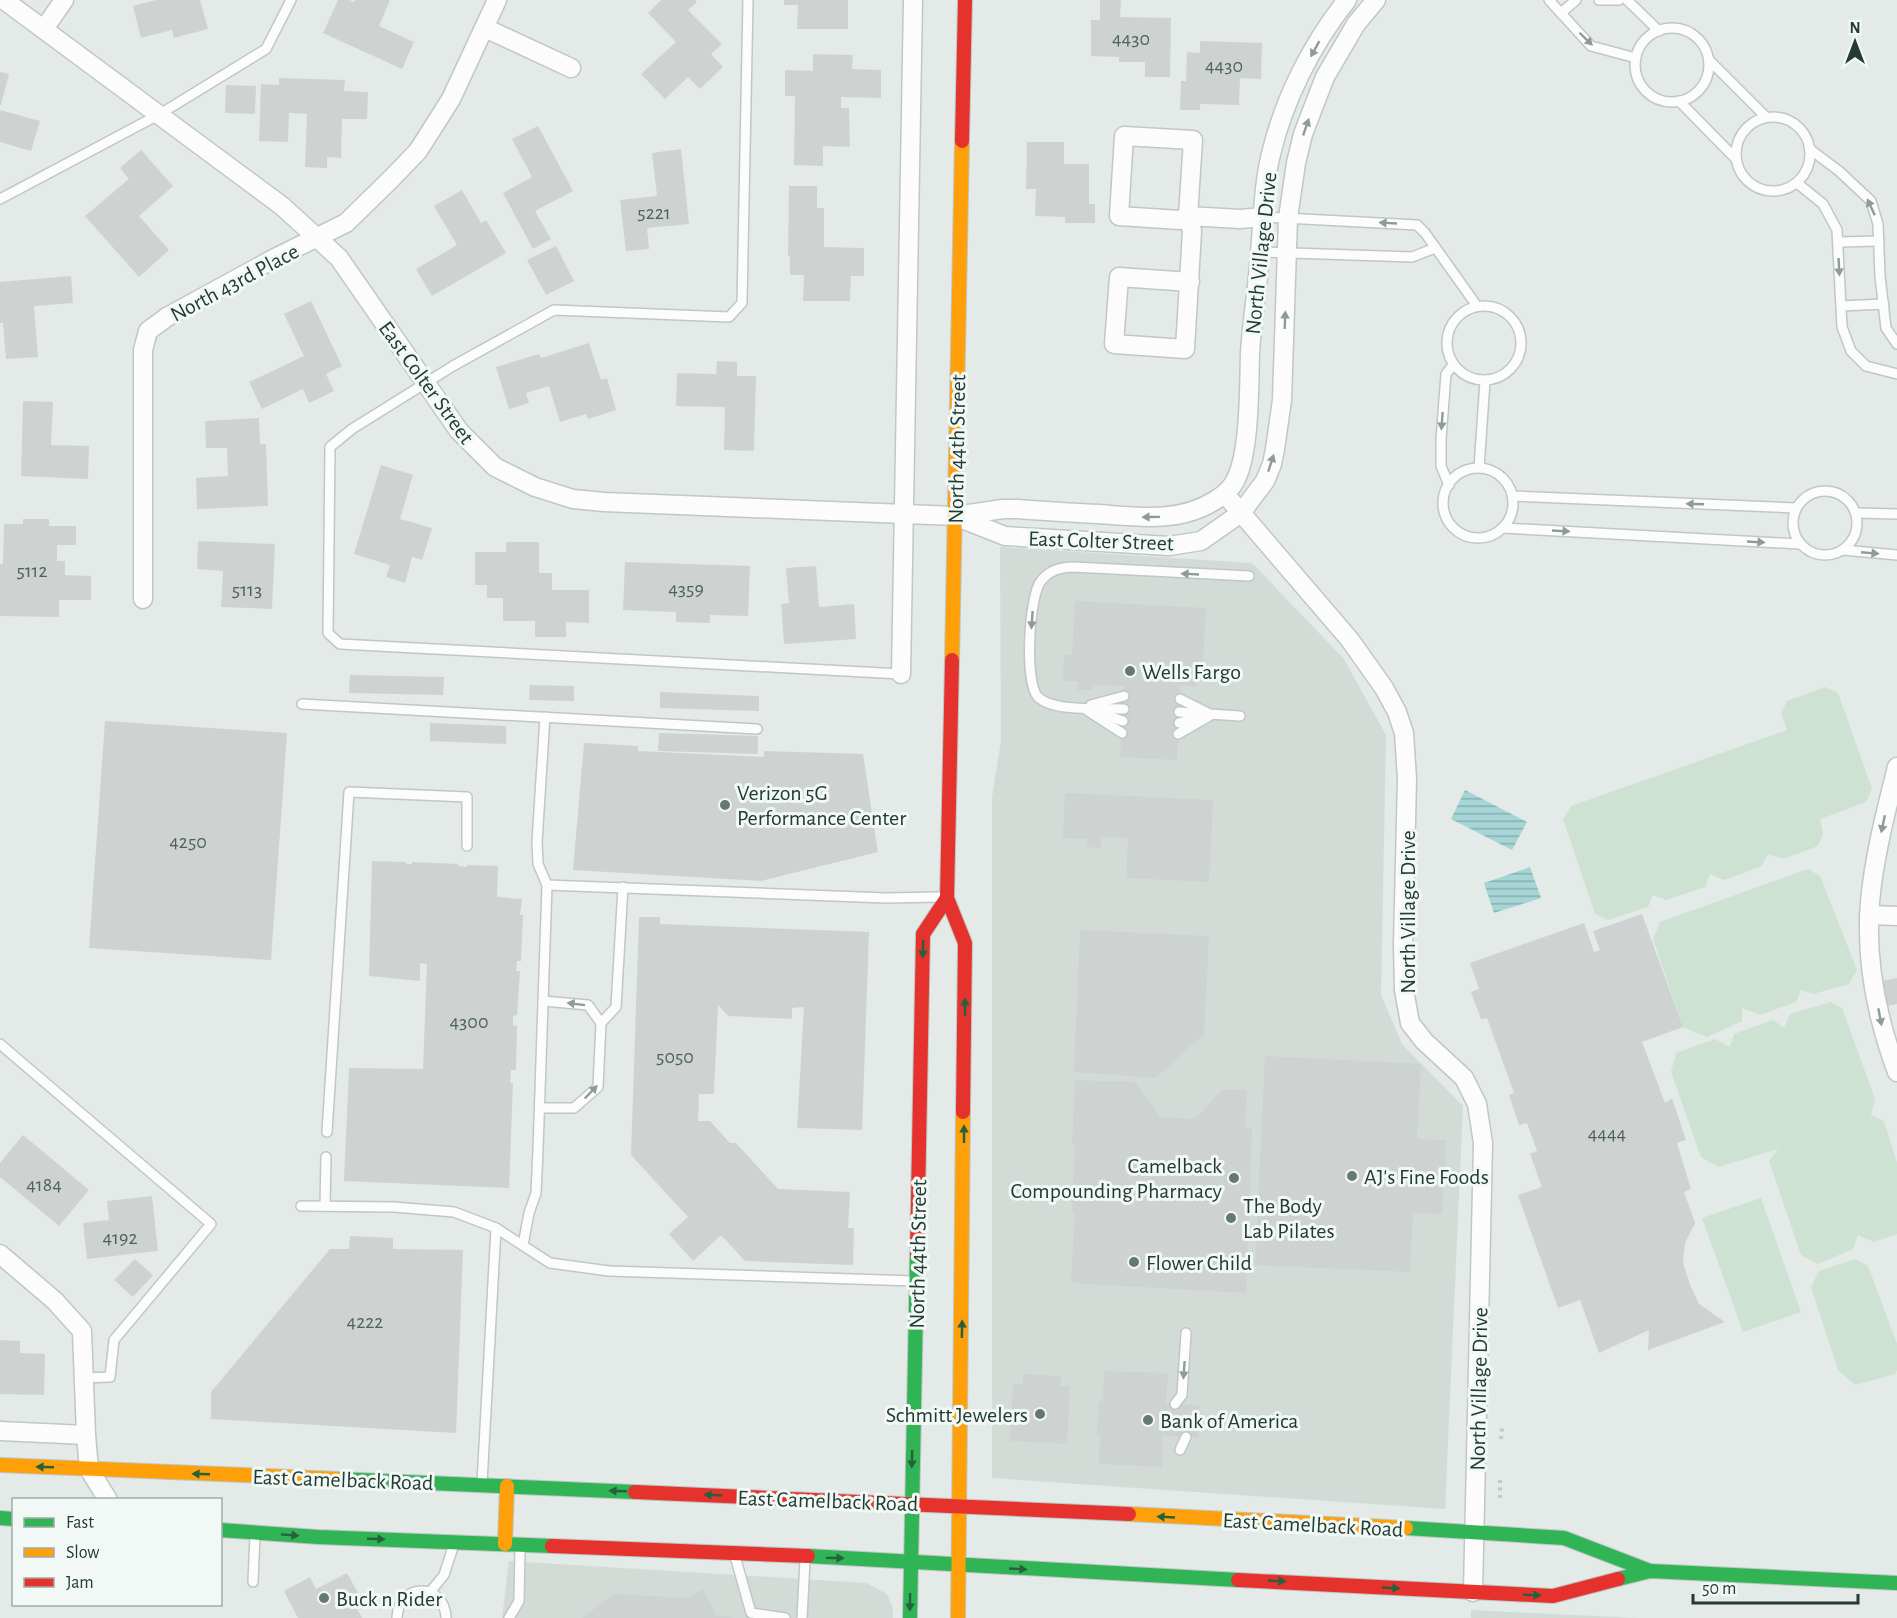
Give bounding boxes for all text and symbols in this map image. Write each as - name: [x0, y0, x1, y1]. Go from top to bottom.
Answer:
- north arrow: [1825, 12, 1885, 72]
- text: N: [1849, 20, 1861, 36]
- house number: 4430: [1112, 29, 1150, 49]
- one-way arrow: [1579, 32, 1593, 46]
- one-way arrow: [1310, 40, 1320, 57]
- house number: 4430: [1205, 56, 1243, 76]
- one-way arrow: [1301, 118, 1311, 136]
- street label: North Village Drive: [1242, 171, 1280, 335]
- one-way arrow: [1867, 198, 1877, 216]
- house number: 5221: [637, 203, 671, 223]
- one-way arrow: [1379, 219, 1398, 228]
- street label: North 43rd Place: [167, 240, 302, 326]
- one-way arrow: [1835, 258, 1844, 277]
- one-way arrow: [1280, 310, 1290, 329]
- street label: East Colter Street: [374, 317, 478, 448]
- street label: North 44th Street: [945, 374, 969, 524]
- one-way arrow: [1437, 411, 1447, 430]
- one-way arrow: [1267, 454, 1276, 472]
- one-way arrow: [1686, 499, 1705, 508]
- one-way arrow: [1141, 512, 1160, 522]
- street label: East Colter Street: [1028, 527, 1174, 555]
- one-way arrow: [1552, 527, 1571, 536]
- one-way arrow: [1746, 537, 1765, 546]
- one-way arrow: [1860, 548, 1879, 557]
- house number: 5112: [16, 561, 48, 581]
- one-way arrow: [1181, 569, 1200, 578]
- house number: 4359: [668, 579, 704, 599]
- house number: 5113: [232, 580, 262, 600]
- one-way arrow: [1027, 610, 1037, 629]
- place label: Wells Fargo: [1142, 661, 1241, 683]
- marker: Wells Fargo: [1123, 664, 1137, 678]
- place label: Verizon 5G Performance Center: [737, 782, 906, 829]
- marker: Verizon 5G Performance Center: [718, 798, 732, 812]
- one-way arrow: [1878, 815, 1888, 833]
- street label: North Village Drive: [1397, 830, 1419, 994]
- house number: 4250: [169, 832, 207, 852]
- one-way arrow: [918, 940, 928, 959]
- one-way arrow: [960, 998, 970, 1017]
- one-way arrow: [567, 999, 586, 1009]
- one-way arrow: [1876, 1008, 1885, 1027]
- house number: 4300: [450, 1012, 488, 1032]
- house number: 5050: [656, 1047, 694, 1067]
- one-way arrow: [584, 1084, 598, 1099]
- house number: 4444: [1588, 1124, 1626, 1144]
- one-way arrow: [959, 1125, 969, 1144]
- place label: Camelback Compounding Pharmacy: [1011, 1155, 1223, 1202]
- place label: AJ's Fine Foods: [1364, 1166, 1489, 1188]
- marker: AJ's Fine Foods: [1345, 1169, 1359, 1183]
- marker: Camelback Compounding Pharmacy: [1227, 1171, 1241, 1185]
- house number: 4184: [26, 1175, 62, 1195]
- street label: North 44th Street: [906, 1179, 930, 1329]
- place label: The Body Lab Pilates: [1243, 1195, 1335, 1242]
- marker: The Body Lab Pilates: [1224, 1211, 1238, 1225]
- house number: 4192: [103, 1228, 138, 1248]
- place label: Flower Child: [1146, 1252, 1252, 1274]
- marker: Flower Child: [1127, 1255, 1141, 1269]
- street label: North Village Drive: [1467, 1307, 1491, 1471]
- house number: 4222: [347, 1312, 383, 1332]
- one-way arrow: [957, 1320, 967, 1339]
- one-way arrow: [1179, 1360, 1189, 1379]
- place label: Schmitt Jewelers: [886, 1404, 1028, 1426]
- marker: Schmitt Jewelers: [1033, 1407, 1047, 1421]
- place label: Bank of America: [1160, 1410, 1299, 1432]
- marker: Bank of America: [1141, 1413, 1155, 1427]
- one-way arrow: [907, 1449, 917, 1468]
- one-way arrow: [35, 1463, 54, 1472]
- street label: East Camelback Road: [252, 1466, 434, 1494]
- one-way arrow: [192, 1469, 211, 1478]
- one-way arrow: [608, 1486, 627, 1496]
- street label: East Camelback Road: [737, 1487, 919, 1515]
- one-way arrow: [704, 1490, 723, 1499]
- legend: [12, 1498, 222, 1606]
- street label: East Camelback Road: [1222, 1509, 1404, 1541]
- one-way arrow: [1156, 1512, 1175, 1521]
- text: Fast: [66, 1514, 94, 1532]
- one-way arrow: [281, 1530, 300, 1540]
- one-way arrow: [367, 1534, 386, 1544]
- text: Slow: [66, 1544, 99, 1562]
- one-way arrow: [825, 1554, 844, 1563]
- one-way arrow: [1008, 1564, 1027, 1573]
- scale bar: [1693, 1567, 1858, 1605]
- text: Jam: [66, 1574, 94, 1592]
- one-way arrow: [1267, 1577, 1286, 1586]
- text: 50 m: [1702, 1580, 1736, 1598]
- one-way arrow: [1381, 1583, 1400, 1592]
- place label: Buck n Rider: [336, 1588, 442, 1610]
- marker: Buck n Rider: [317, 1591, 331, 1605]
- one-way arrow: [1522, 1591, 1541, 1600]
- one-way arrow: [905, 1593, 915, 1612]

